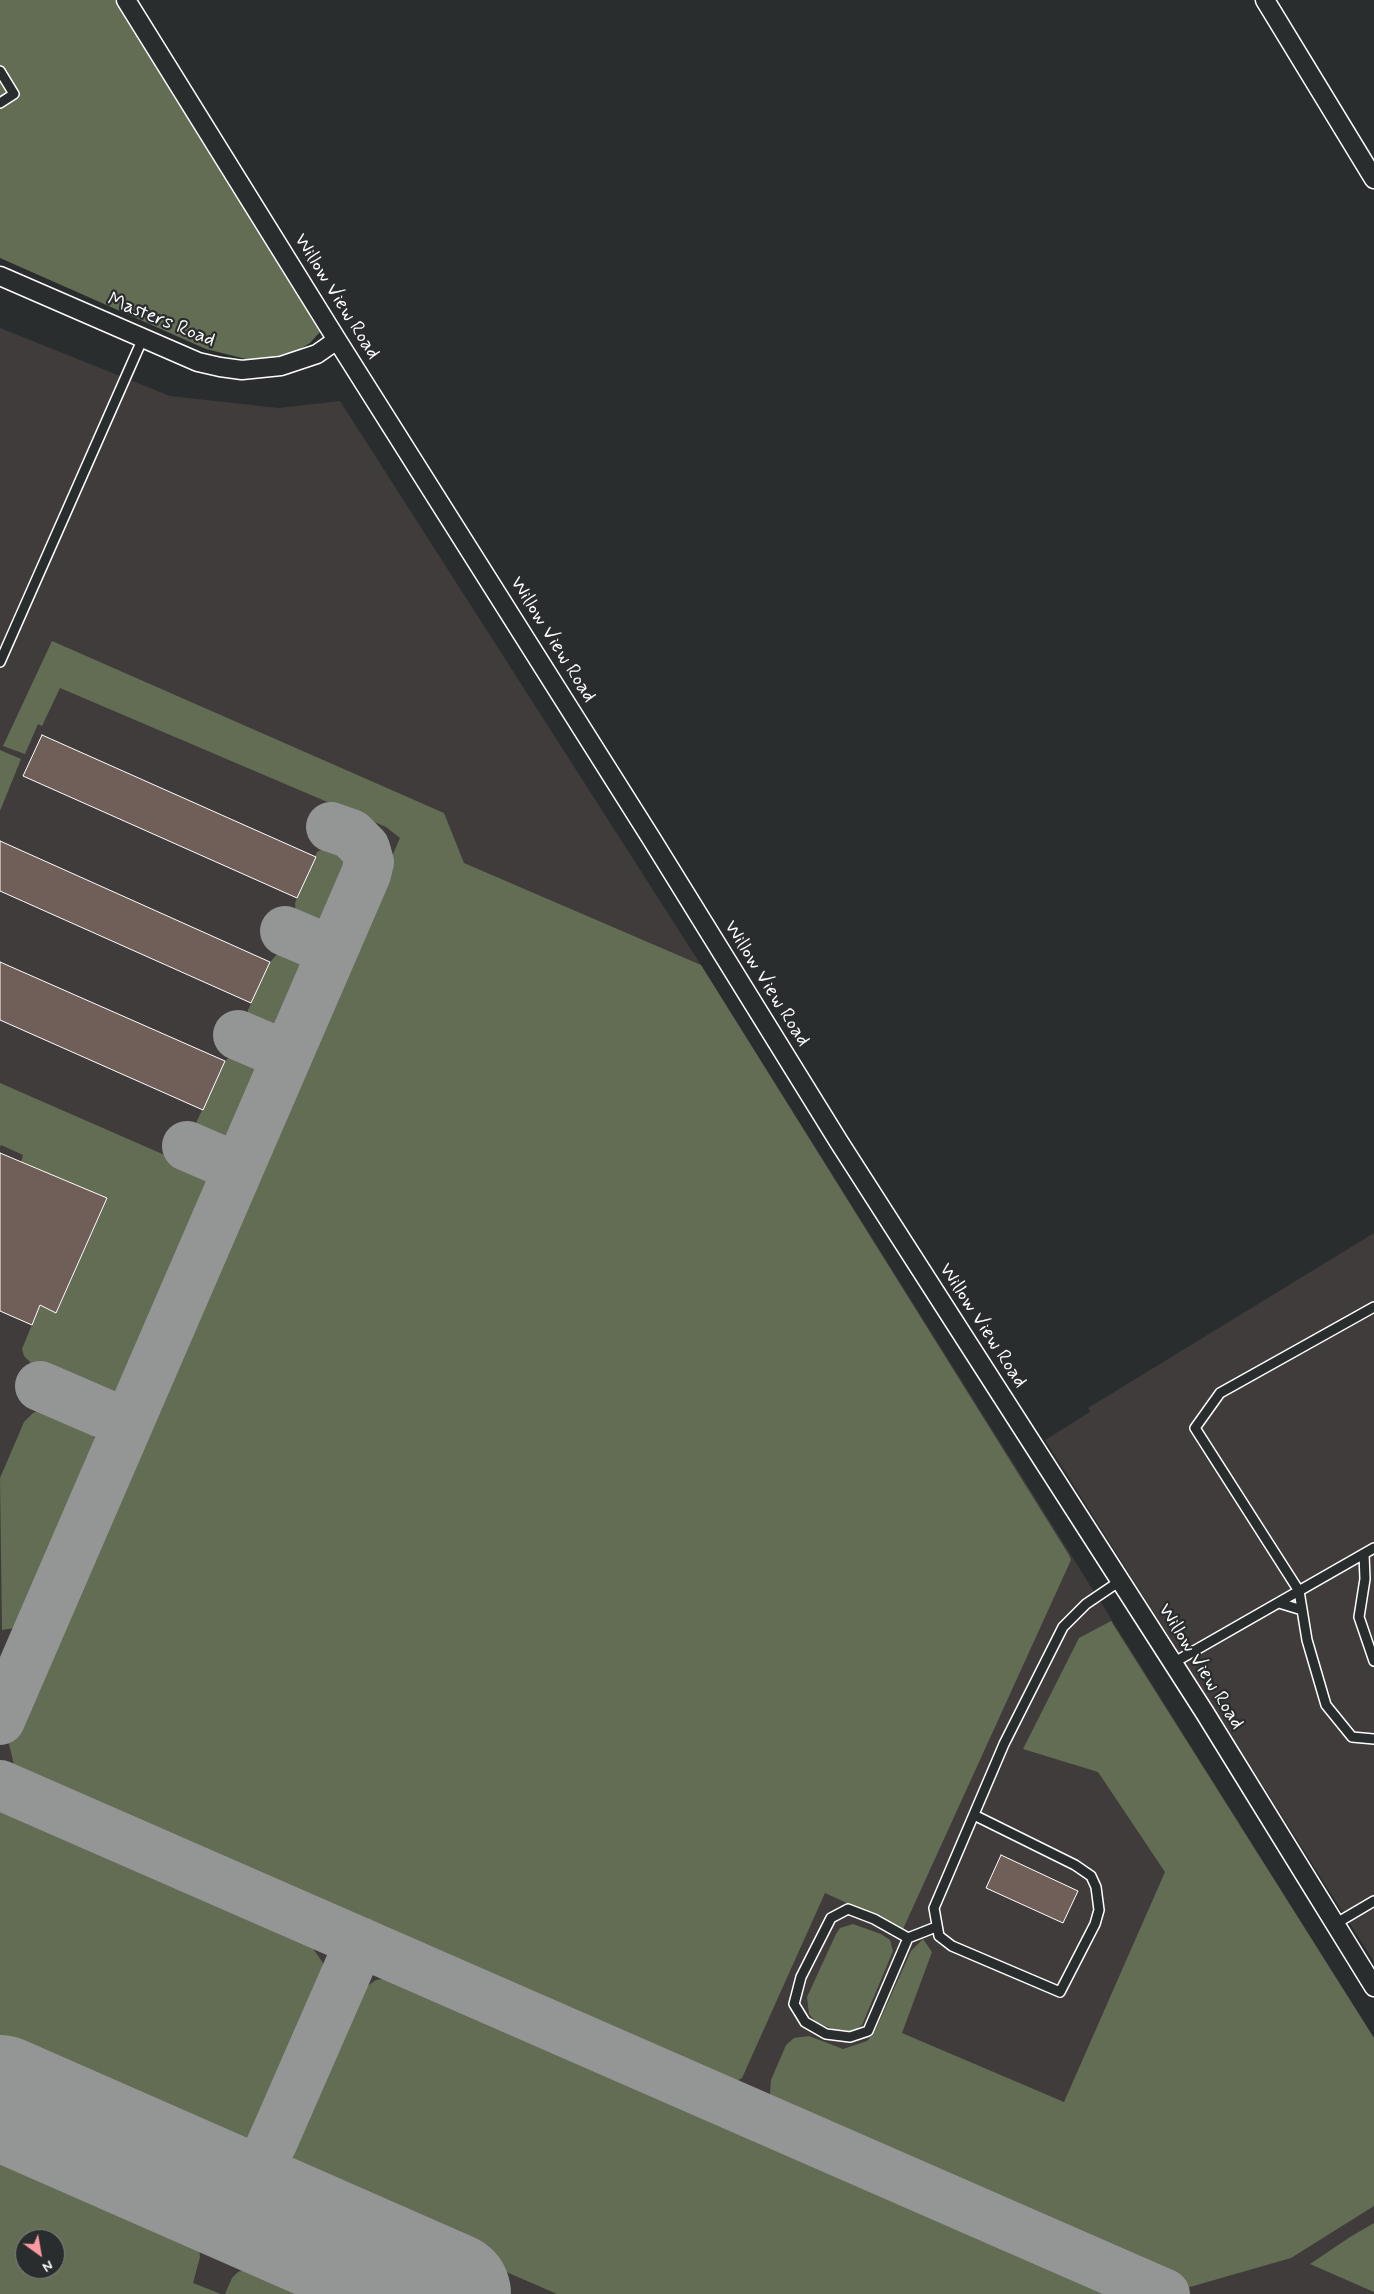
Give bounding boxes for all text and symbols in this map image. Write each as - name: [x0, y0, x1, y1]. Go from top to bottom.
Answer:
- street label: Willow View Road: [288, 230, 384, 364]
- street label: Masters Road: [104, 288, 218, 354]
- street label: Willow View Road: [504, 573, 600, 707]
- street label: Willow View Road: [718, 917, 814, 1051]
- street label: Willow View Road: [933, 1259, 1031, 1393]
- street label: Willow View Road: [1152, 1600, 1248, 1734]
- north arrow: [15, 2229, 65, 2279]
- text: N: [39, 2256, 56, 2276]

